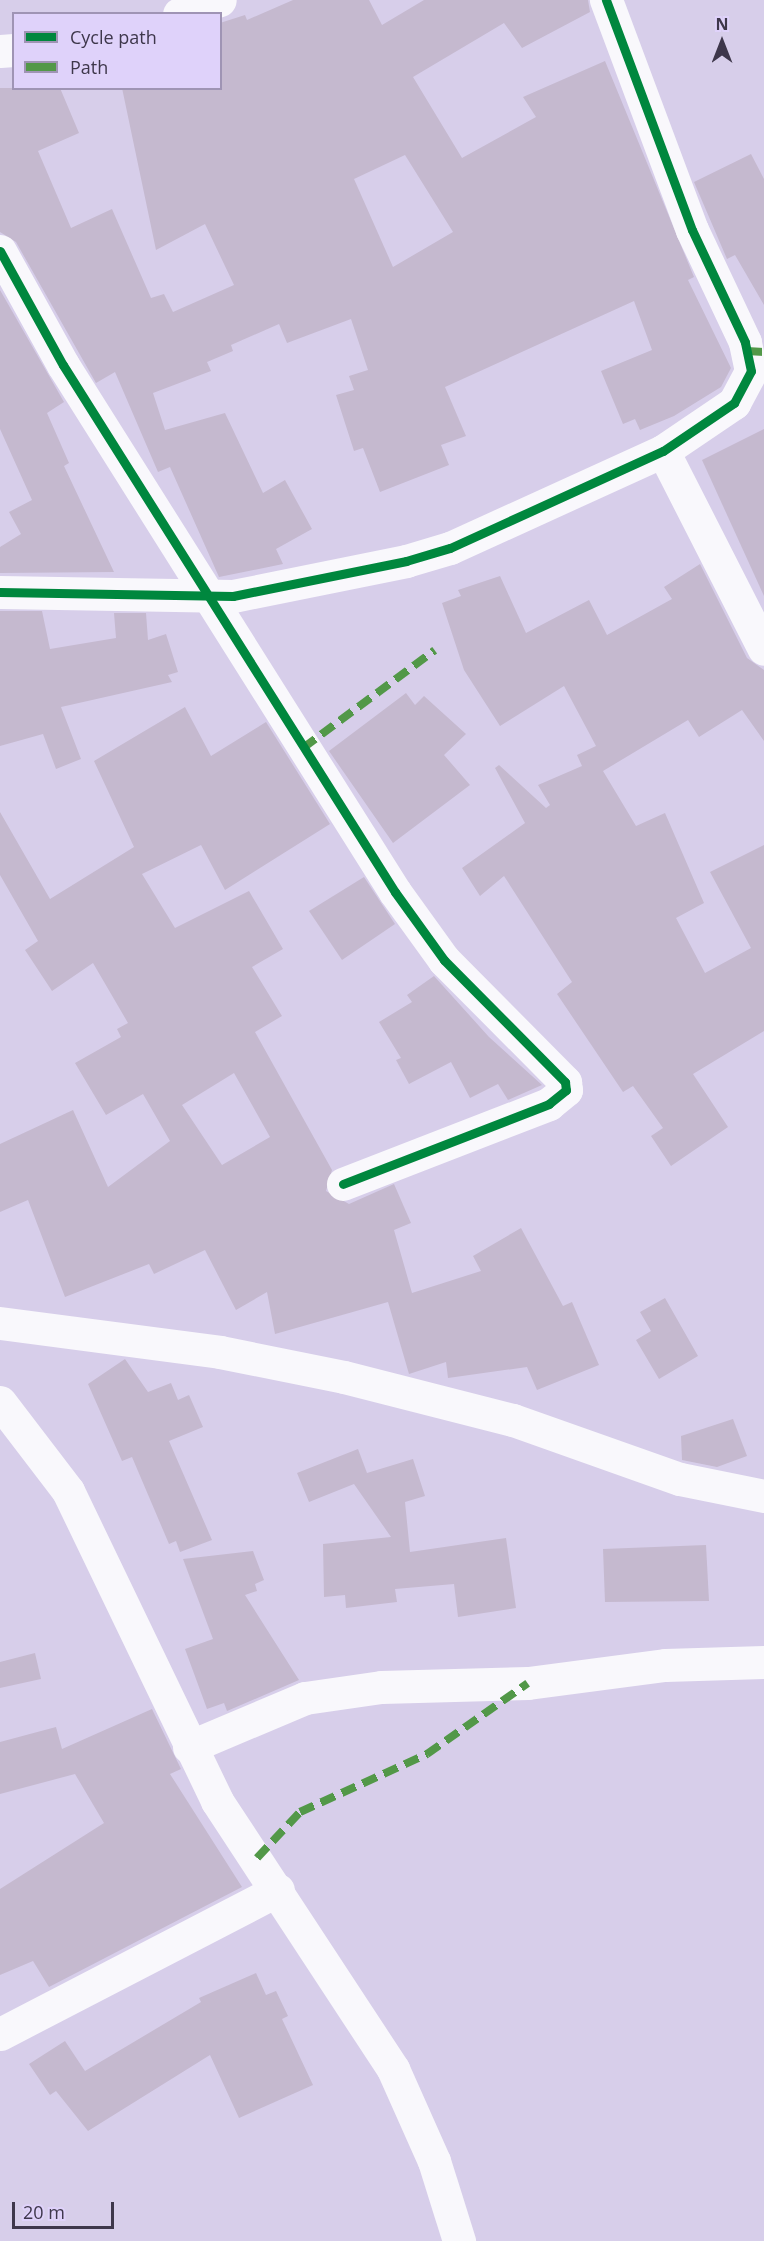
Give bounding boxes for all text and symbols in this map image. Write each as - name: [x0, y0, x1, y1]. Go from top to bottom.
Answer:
- legend: [12, 12, 222, 90]
- north arrow: [692, 12, 752, 72]
- text: N: [715, 13, 729, 35]
- text: Cycle path: [70, 25, 157, 49]
- text: Path: [70, 55, 108, 79]
- scale bar: [15, 2190, 117, 2228]
- text: 20 m: [23, 2200, 65, 2224]

